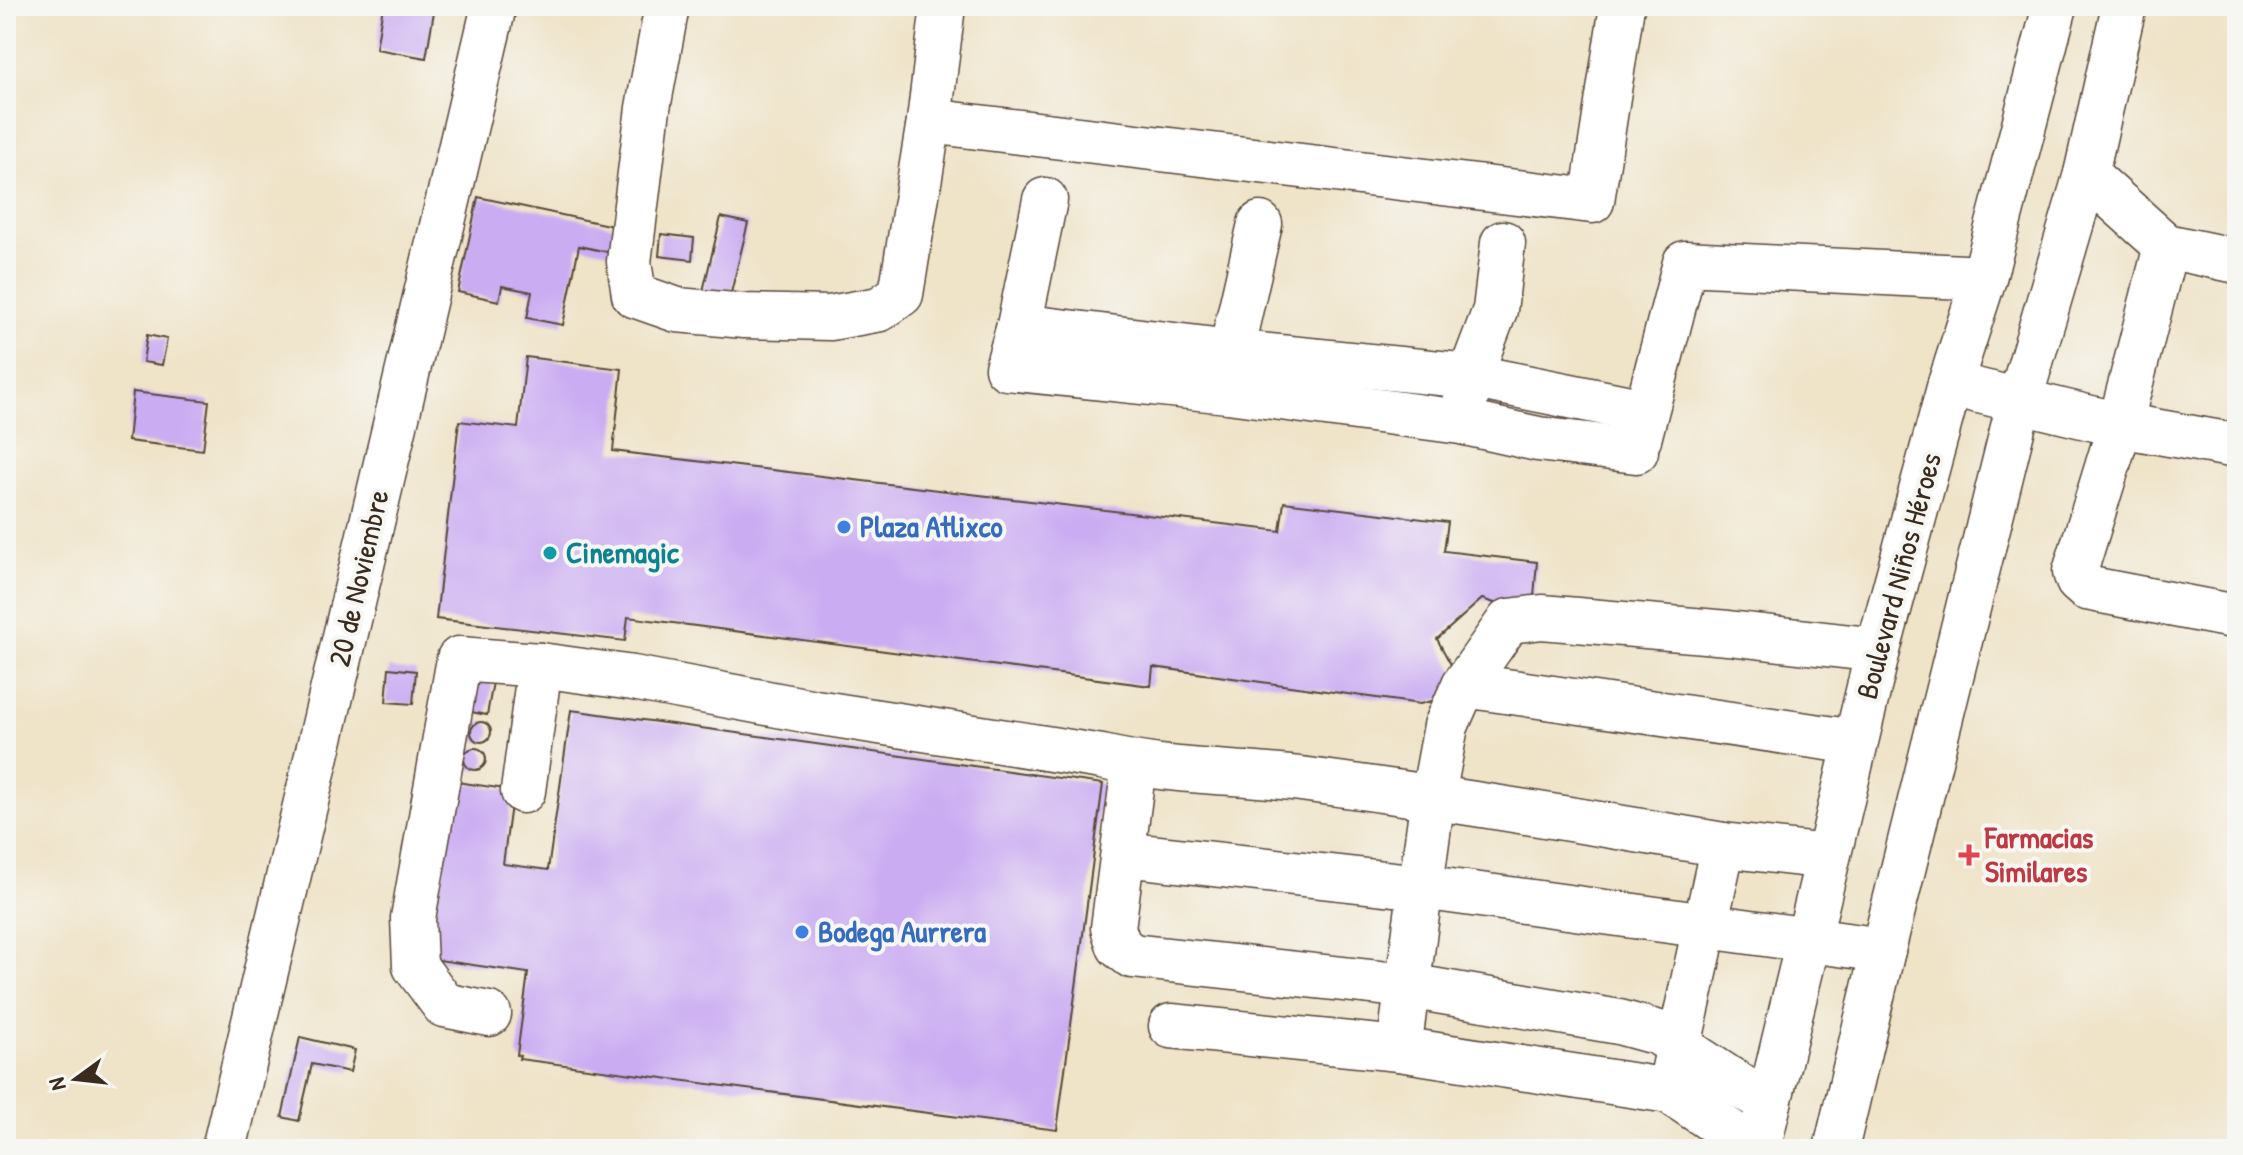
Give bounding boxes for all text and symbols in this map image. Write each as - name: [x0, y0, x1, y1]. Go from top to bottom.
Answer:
- street label: Boulevard Niños Héroes: [1846, 448, 1950, 703]
- street label: 20 de Noviembre: [318, 486, 398, 670]
- place label: Plaza Atlixco: [860, 506, 1003, 546]
- marker: Plaza Atlixco: [835, 518, 853, 536]
- place label: Cinemagic: [566, 532, 679, 573]
- marker: Cinemagic: [541, 544, 559, 562]
- place label: Farmacias Similares: [1984, 817, 2094, 891]
- marker: Farmacias Similares: [1960, 846, 1978, 864]
- place label: Bodega Aurrera: [818, 911, 986, 952]
- marker: Bodega Aurrera: [793, 923, 811, 941]
- north arrow: [36, 1039, 116, 1119]
- text: N: [41, 1074, 73, 1094]

